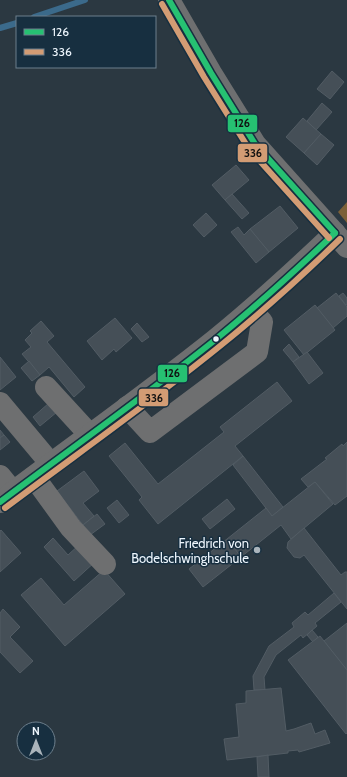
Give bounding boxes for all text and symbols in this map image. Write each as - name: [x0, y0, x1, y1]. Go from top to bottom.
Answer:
- legend: [16, 16, 156, 68]
- text: 126: [52, 24, 69, 39]
- text: 336: [52, 44, 72, 59]
- line badge: 126: [227, 114, 258, 133]
- text: 126: [234, 116, 250, 130]
- line badge: 336: [237, 143, 268, 163]
- text: 336: [244, 146, 262, 160]
- unlabelled marker: [211, 334, 221, 344]
- line badge: 126: [157, 364, 188, 383]
- text: 126: [164, 366, 180, 380]
- line badge: 336: [138, 388, 169, 407]
- text: 336: [145, 391, 163, 405]
- place label: Friedrich von Bodelschwinghschule: [131, 535, 249, 566]
- marker: Friedrich von Bodelschwinghschule: [252, 545, 262, 555]
- north arrow: [16, 721, 56, 761]
- text: N: [32, 724, 40, 738]

